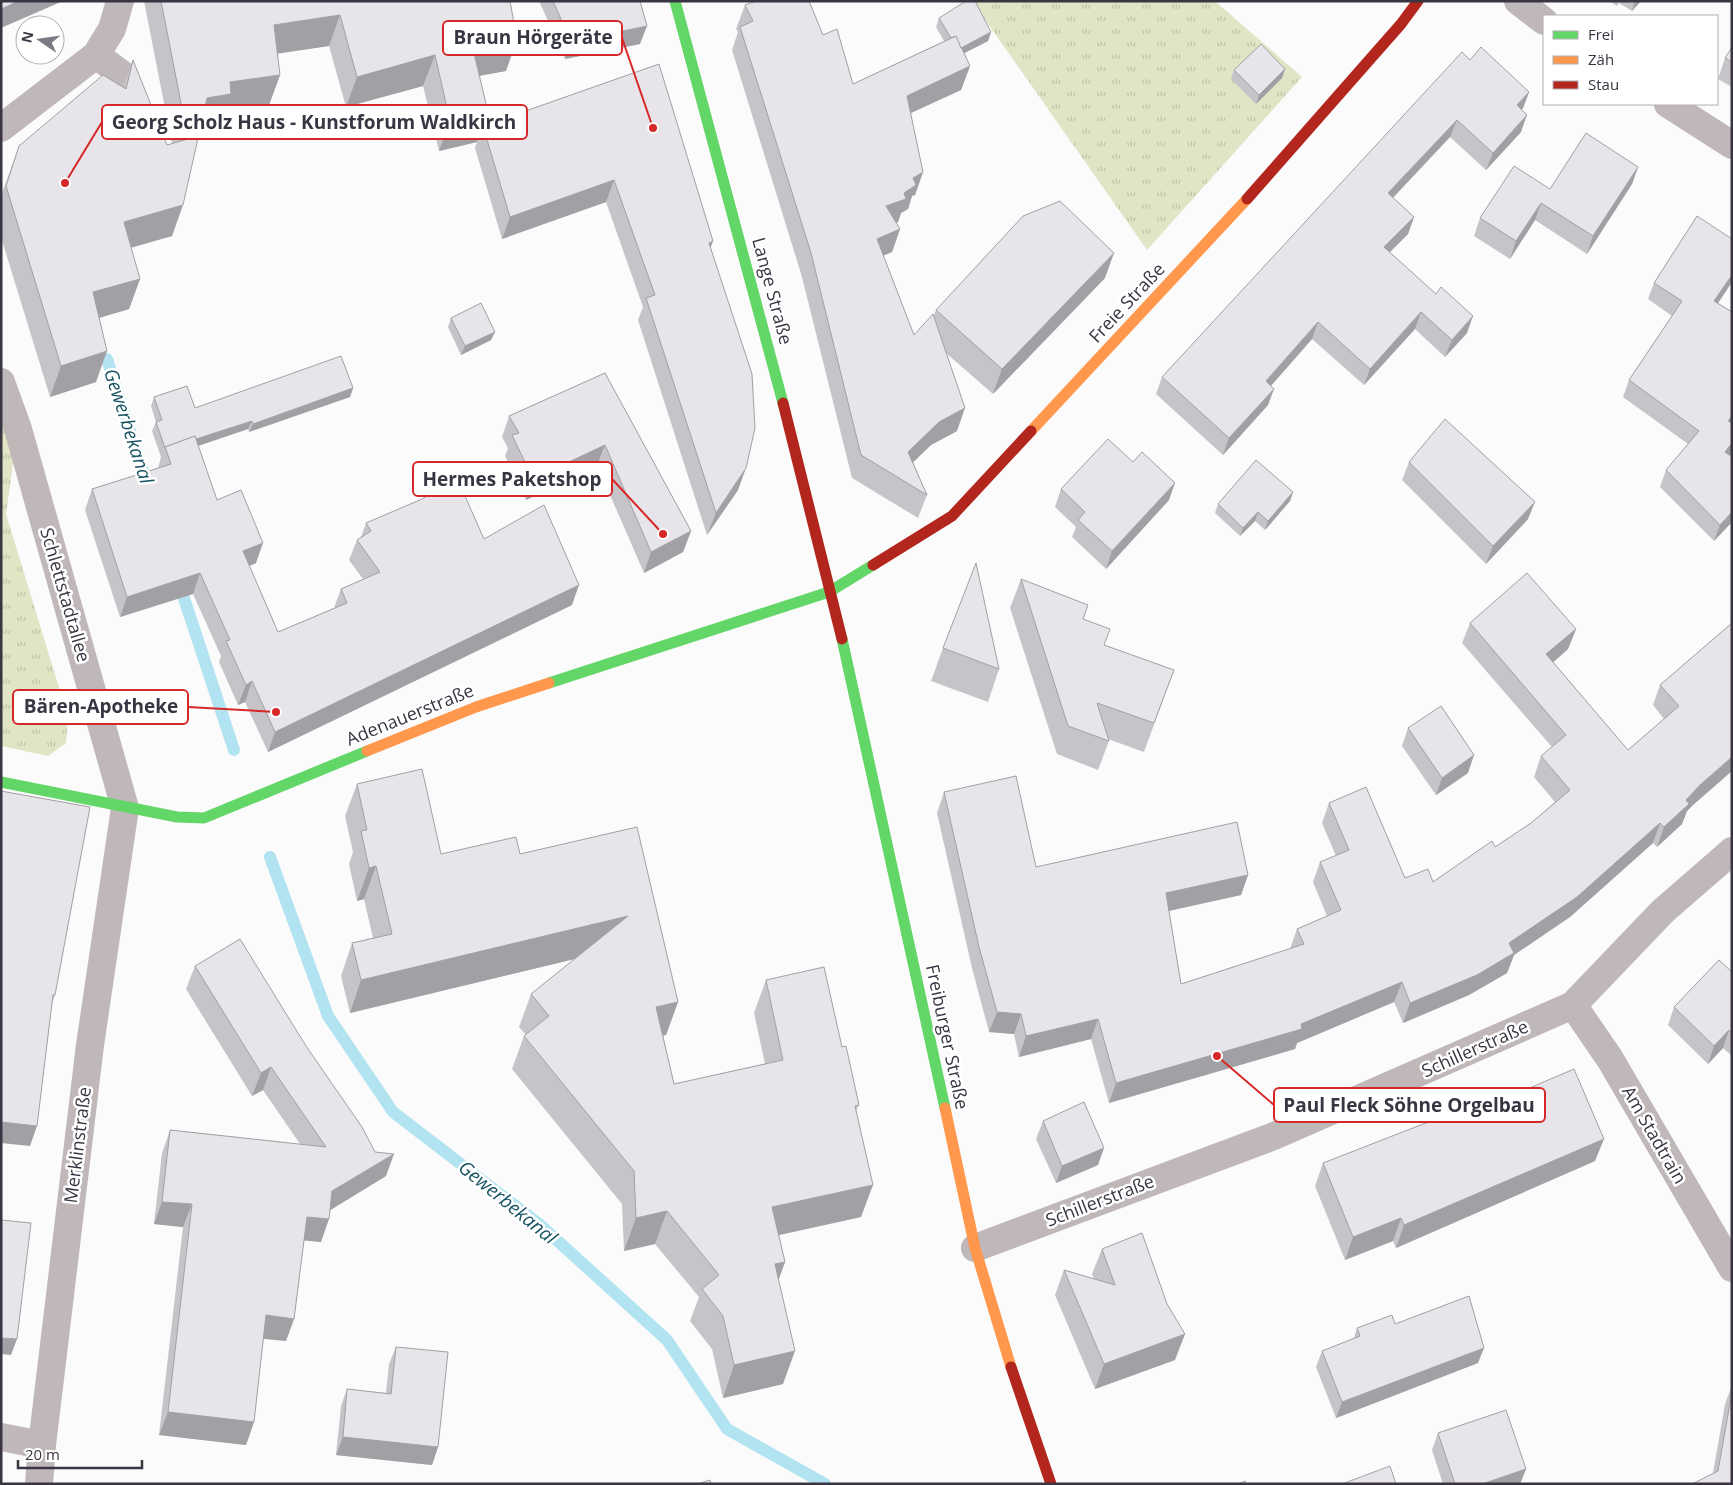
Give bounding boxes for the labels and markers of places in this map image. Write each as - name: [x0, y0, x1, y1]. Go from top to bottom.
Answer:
- callout: Braun Hörgeräte: [443, 21, 622, 55]
- callout: Georg Scholz Haus - Kunstforum Waldkirch: [102, 105, 527, 139]
- callout: Hermes Paketshop: [413, 462, 612, 496]
- callout: Bären-Apotheke: [13, 690, 188, 724]
- callout: Paul Fleck Söhne Orgelbau: [1274, 1088, 1545, 1122]

